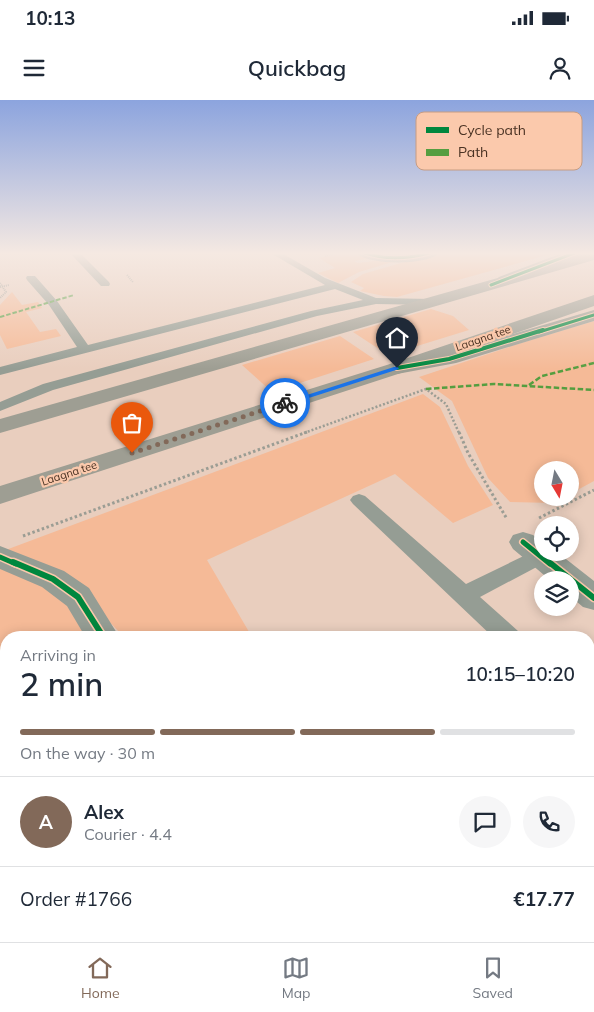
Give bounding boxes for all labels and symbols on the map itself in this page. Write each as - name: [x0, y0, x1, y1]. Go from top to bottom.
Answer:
- legend: [416, 112, 582, 170]
- text: Cycle path: [458, 121, 526, 139]
- text: Path: [458, 143, 488, 161]
- pin: [376, 317, 418, 368]
- street label: Laagna tee: [454, 322, 512, 354]
- courier: [260, 378, 310, 428]
- pin: [111, 402, 153, 453]
- street label: Laagna tee: [39, 457, 99, 489]
- north arrow: [534, 461, 579, 506]

